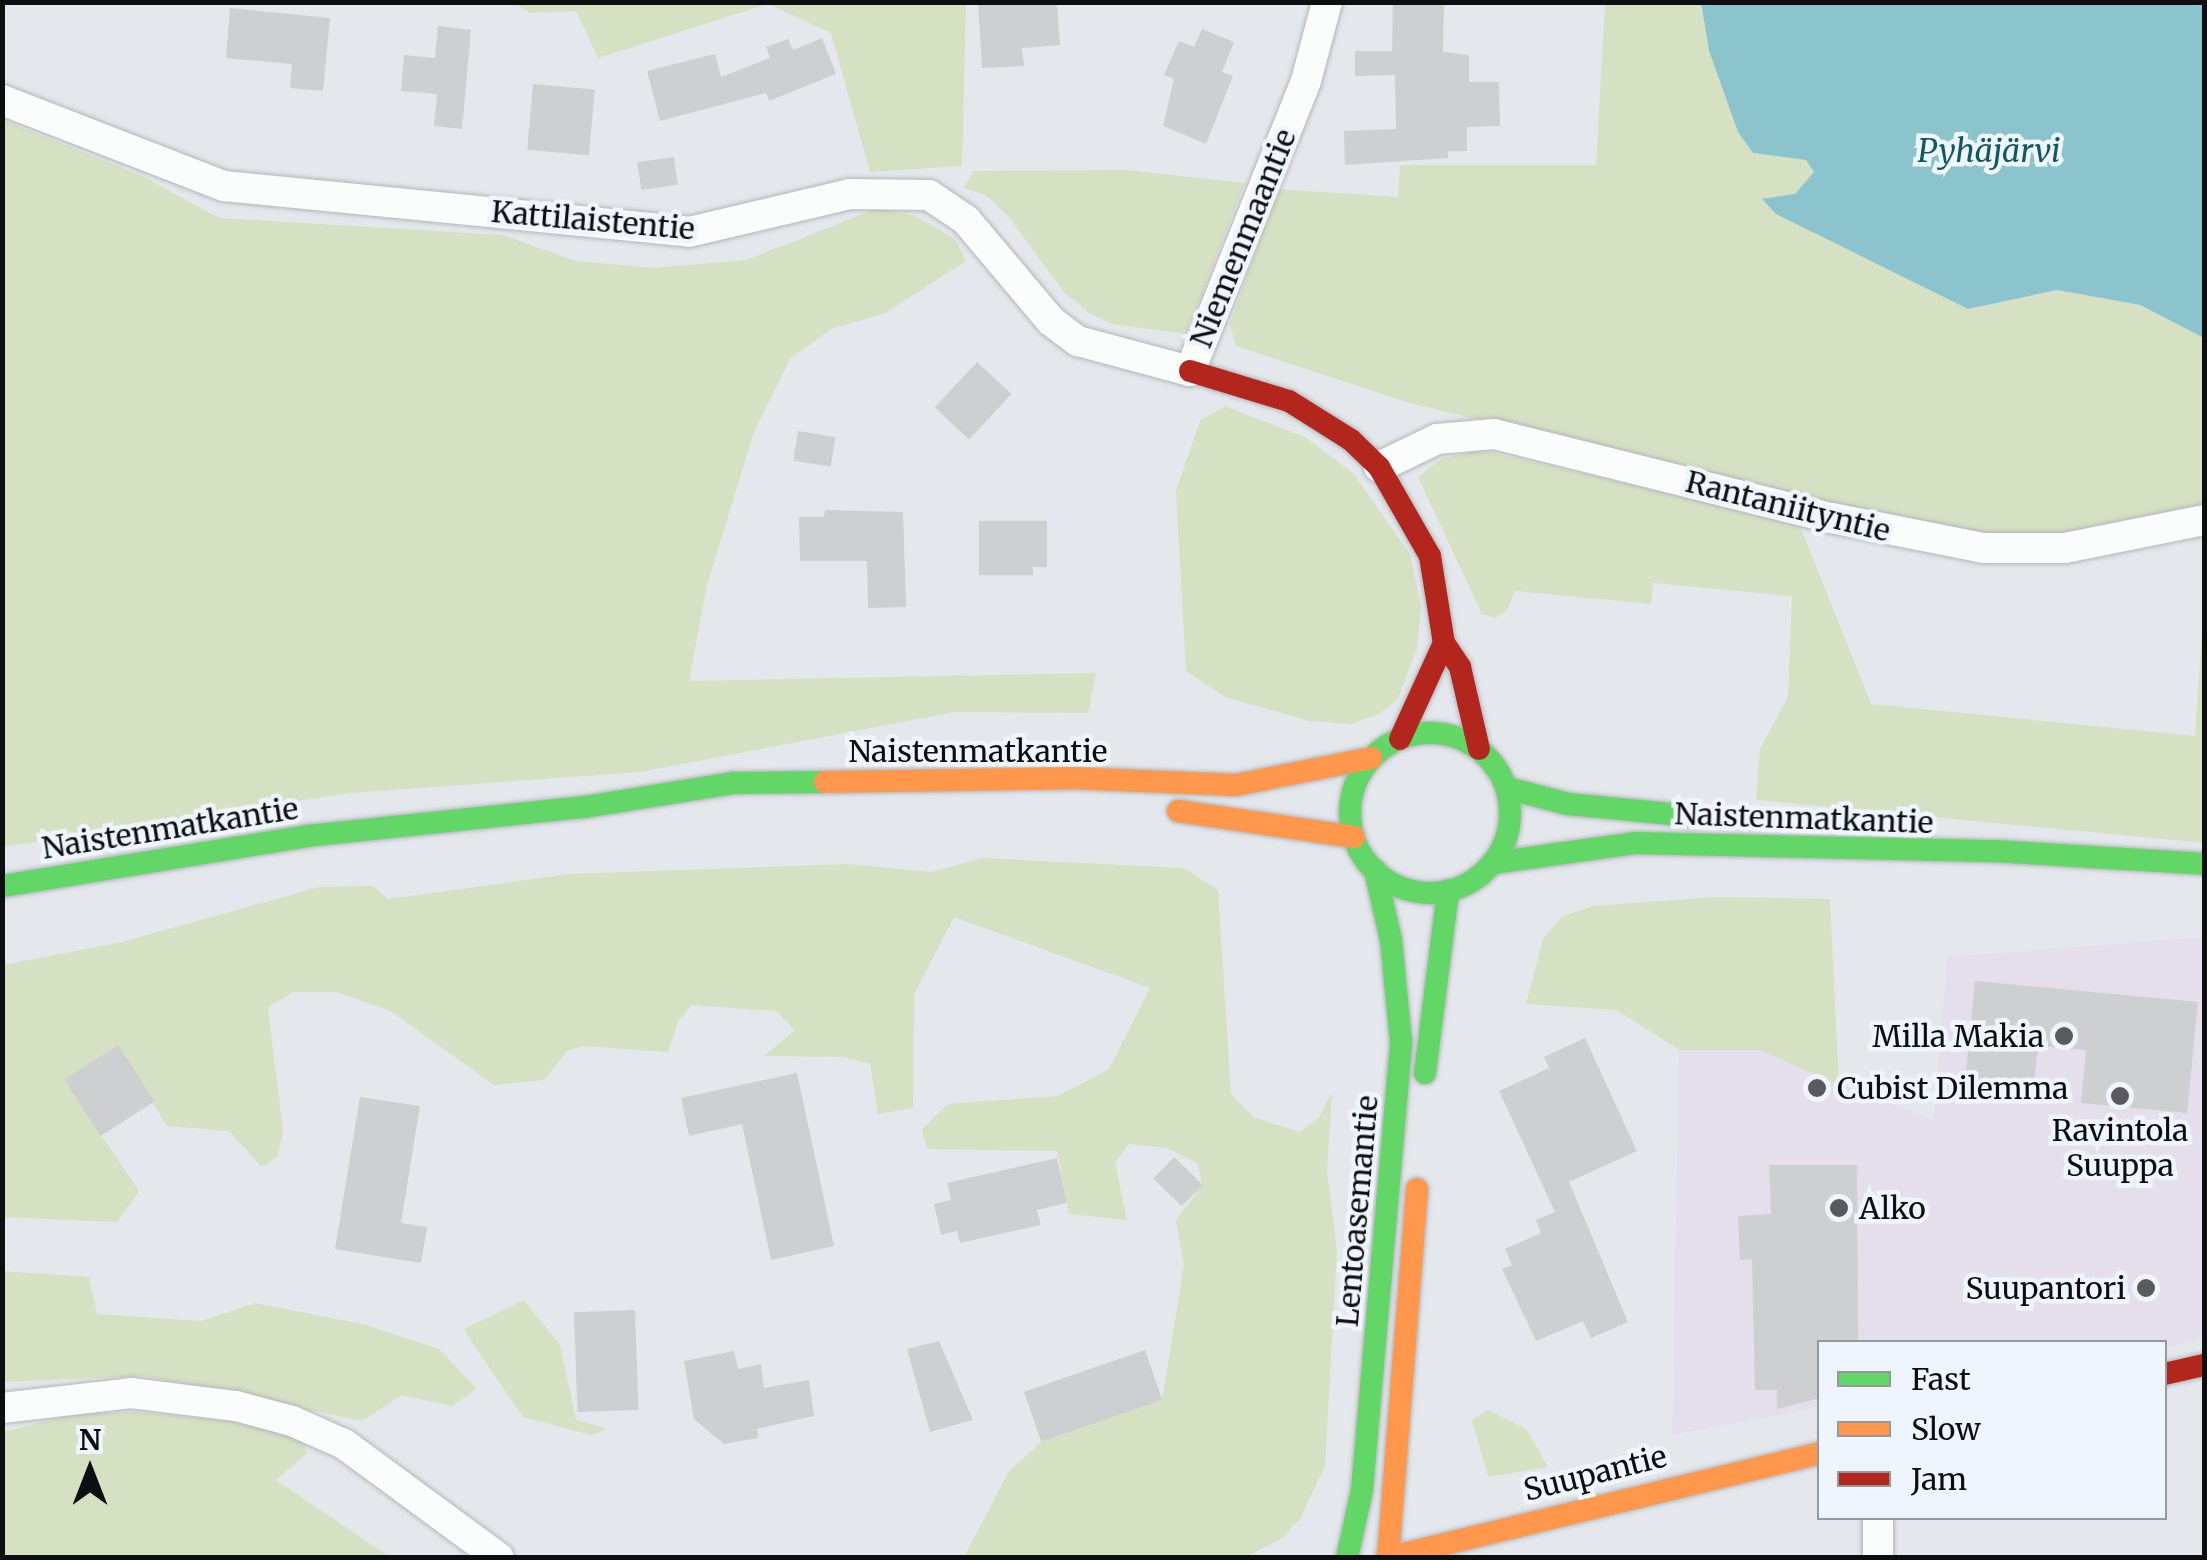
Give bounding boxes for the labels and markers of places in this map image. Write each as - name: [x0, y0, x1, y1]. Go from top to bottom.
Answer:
- place label: Milla Makia: [1872, 1018, 2044, 1054]
- marker: Milla Makia: [2053, 1025, 2075, 1047]
- place label: Cubist Dilemma: [1837, 1070, 2068, 1106]
- marker: Cubist Dilemma: [1806, 1077, 1828, 1099]
- marker: Ravintola Suuppa: [2109, 1085, 2131, 1107]
- place label: Ravintola Suuppa: [2052, 1112, 2188, 1182]
- place label: Alko: [1859, 1190, 1926, 1226]
- marker: Alko: [1828, 1197, 1850, 1219]
- place label: Suupantori: [1966, 1270, 2126, 1306]
- marker: Suupantori: [2135, 1277, 2157, 1299]

